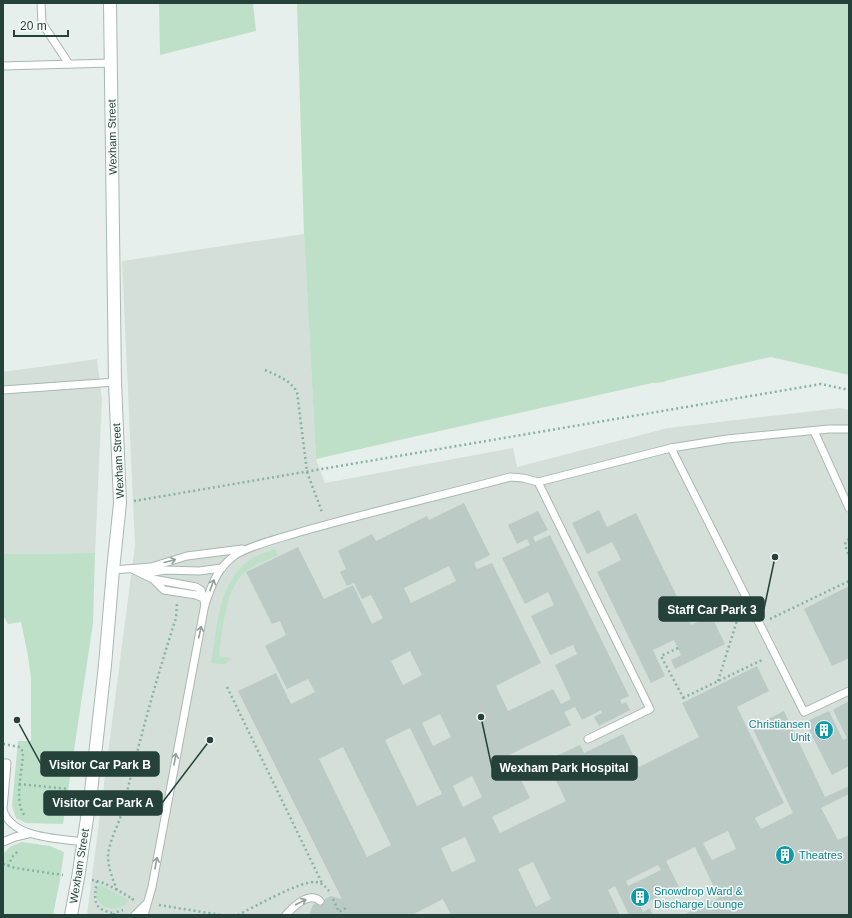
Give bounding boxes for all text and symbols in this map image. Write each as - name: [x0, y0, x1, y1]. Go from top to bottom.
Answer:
- scale bar: [14, 12, 68, 38]
- text: 20 m: [20, 19, 47, 33]
- street label: Wexham Street: [105, 99, 119, 175]
- street label: Wexham Street: [110, 423, 126, 499]
- one-way arrow: [163, 557, 176, 564]
- one-way arrow: [209, 579, 216, 592]
- callout: Staff Car Park 3: [659, 597, 764, 621]
- text: Staff Car Park 3: [667, 603, 757, 617]
- one-way arrow: [196, 625, 204, 638]
- place label: Christiansen Unit: [749, 718, 810, 743]
- building icon: Christiansen Unit: [813, 719, 835, 741]
- callout: Visitor Car Park B: [41, 752, 159, 776]
- one-way arrow: [172, 753, 180, 766]
- callout: Wexham Park Hospital: [492, 756, 637, 780]
- text: Visitor Car Park B: [49, 758, 151, 772]
- text: Wexham Park Hospital: [499, 761, 629, 775]
- callout: Visitor Car Park A: [44, 791, 162, 815]
- text: Visitor Car Park A: [52, 796, 154, 810]
- street label: Wexham Street: [67, 828, 91, 904]
- building icon: Theatres: [774, 844, 796, 866]
- place label: Theatres: [799, 849, 843, 861]
- one-way arrow: [153, 857, 161, 870]
- place label: Snowdrop Ward & Discharge Lounge: [654, 885, 744, 910]
- building icon: Snowdrop Ward & Discharge Lounge: [629, 886, 651, 908]
- one-way arrow: [295, 898, 307, 905]

